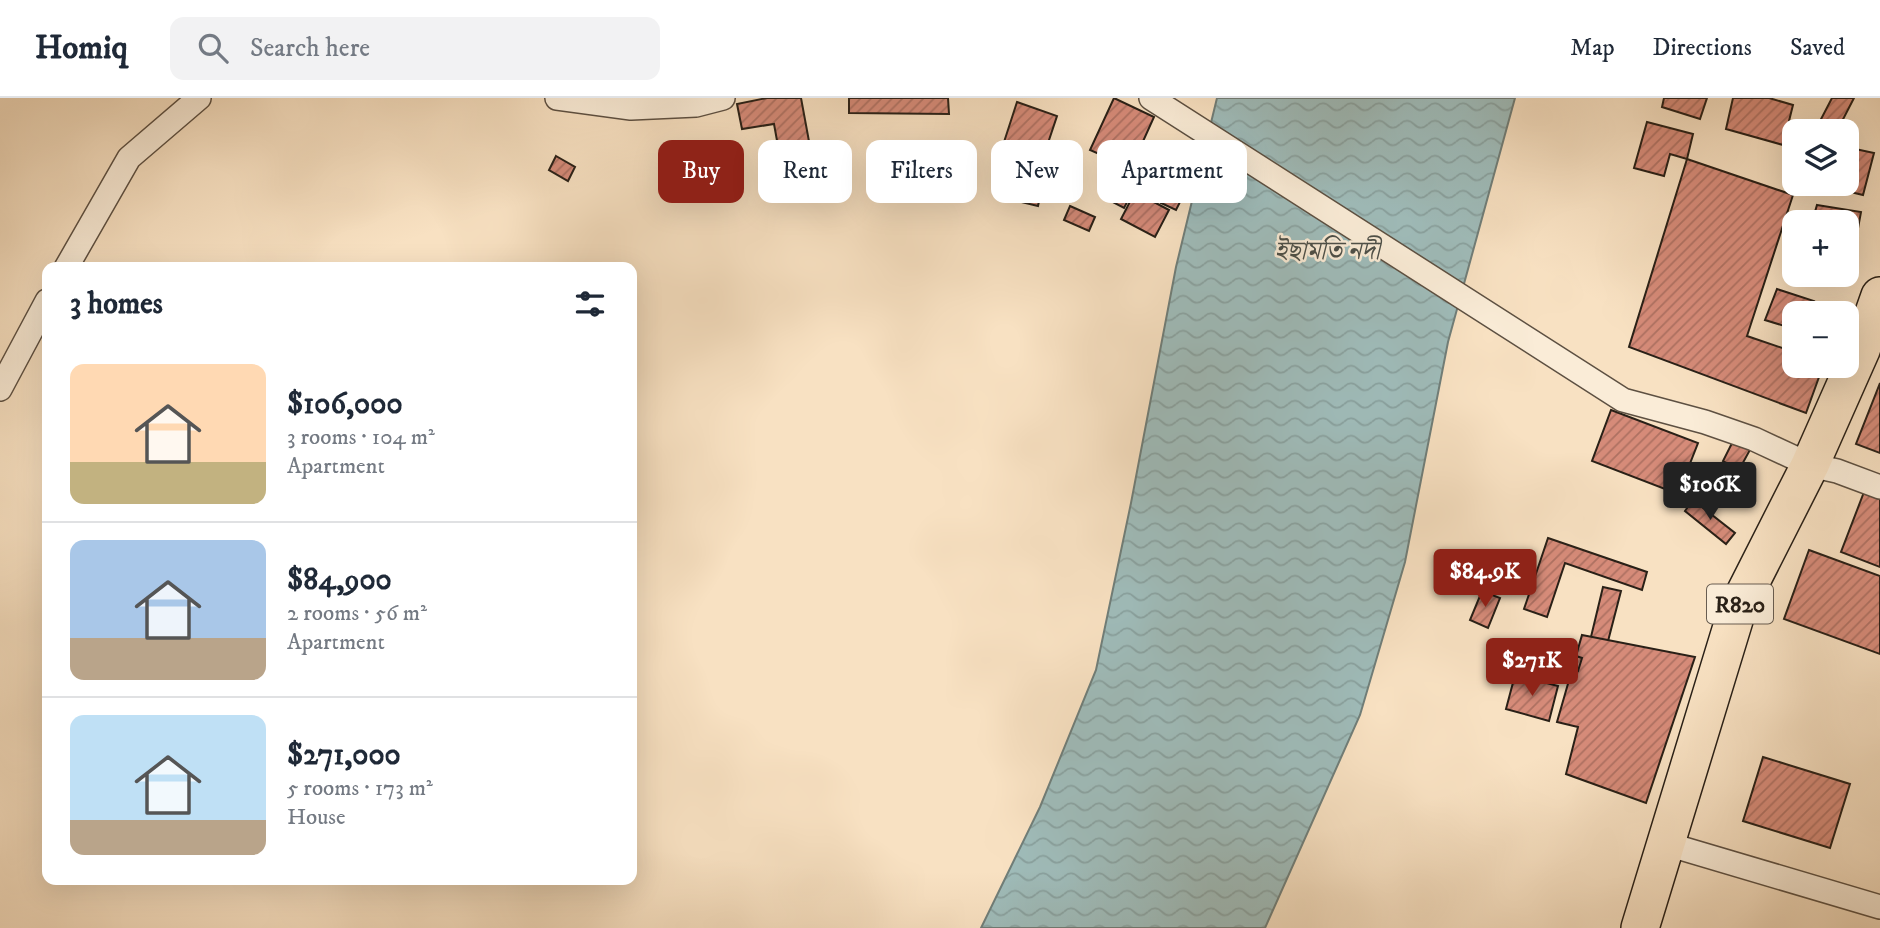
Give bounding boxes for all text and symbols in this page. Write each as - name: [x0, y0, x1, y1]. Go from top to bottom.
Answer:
- search box: [170, 17, 660, 80]
- text: Homiq: [35, 28, 128, 69]
- icon: search: [194, 29, 232, 67]
- text: Search here: [250, 32, 370, 65]
- text: Map: [1570, 33, 1615, 63]
- text: Directions: [1653, 33, 1752, 63]
- text: Saved: [1790, 33, 1845, 63]
- map controls: [1782, 119, 1859, 378]
- button: layers: [1782, 119, 1859, 196]
- chip: Buy: [658, 140, 744, 203]
- chip: Rent: [758, 140, 852, 203]
- chip: Filters: [866, 140, 977, 203]
- chip: New: [991, 140, 1083, 203]
- chip: Apartment: [1097, 140, 1247, 203]
- button: +: [1782, 210, 1859, 287]
- water label: ইছামতি নদী: [1274, 235, 1383, 268]
- icon: filters: [571, 285, 609, 323]
- text: 3 homes: [70, 286, 163, 323]
- button: −: [1782, 301, 1859, 378]
- text: $106,000: [287, 386, 403, 423]
- icon: home: [126, 392, 210, 476]
- text: 3 rooms · 104 m²: [287, 423, 435, 452]
- text: Apartment: [287, 452, 385, 481]
- pin: $106K: [1661, 462, 1759, 522]
- text: $106K: [1679, 470, 1741, 499]
- pin: $84.9K: [1428, 550, 1542, 609]
- text: $84.9K: [1450, 557, 1520, 586]
- text: $84,900: [287, 562, 392, 599]
- icon: home: [126, 568, 210, 652]
- road number: R820: [1707, 584, 1773, 624]
- text: 2 rooms · 56 m²: [287, 599, 427, 628]
- text: Apartment: [287, 628, 385, 657]
- pin: $271K: [1483, 638, 1581, 698]
- text: $271K: [1502, 646, 1562, 675]
- text: $271,000: [287, 737, 401, 774]
- icon: home: [126, 743, 210, 827]
- text: 5 rooms · 173 m²: [287, 774, 433, 803]
- text: House: [287, 803, 345, 832]

